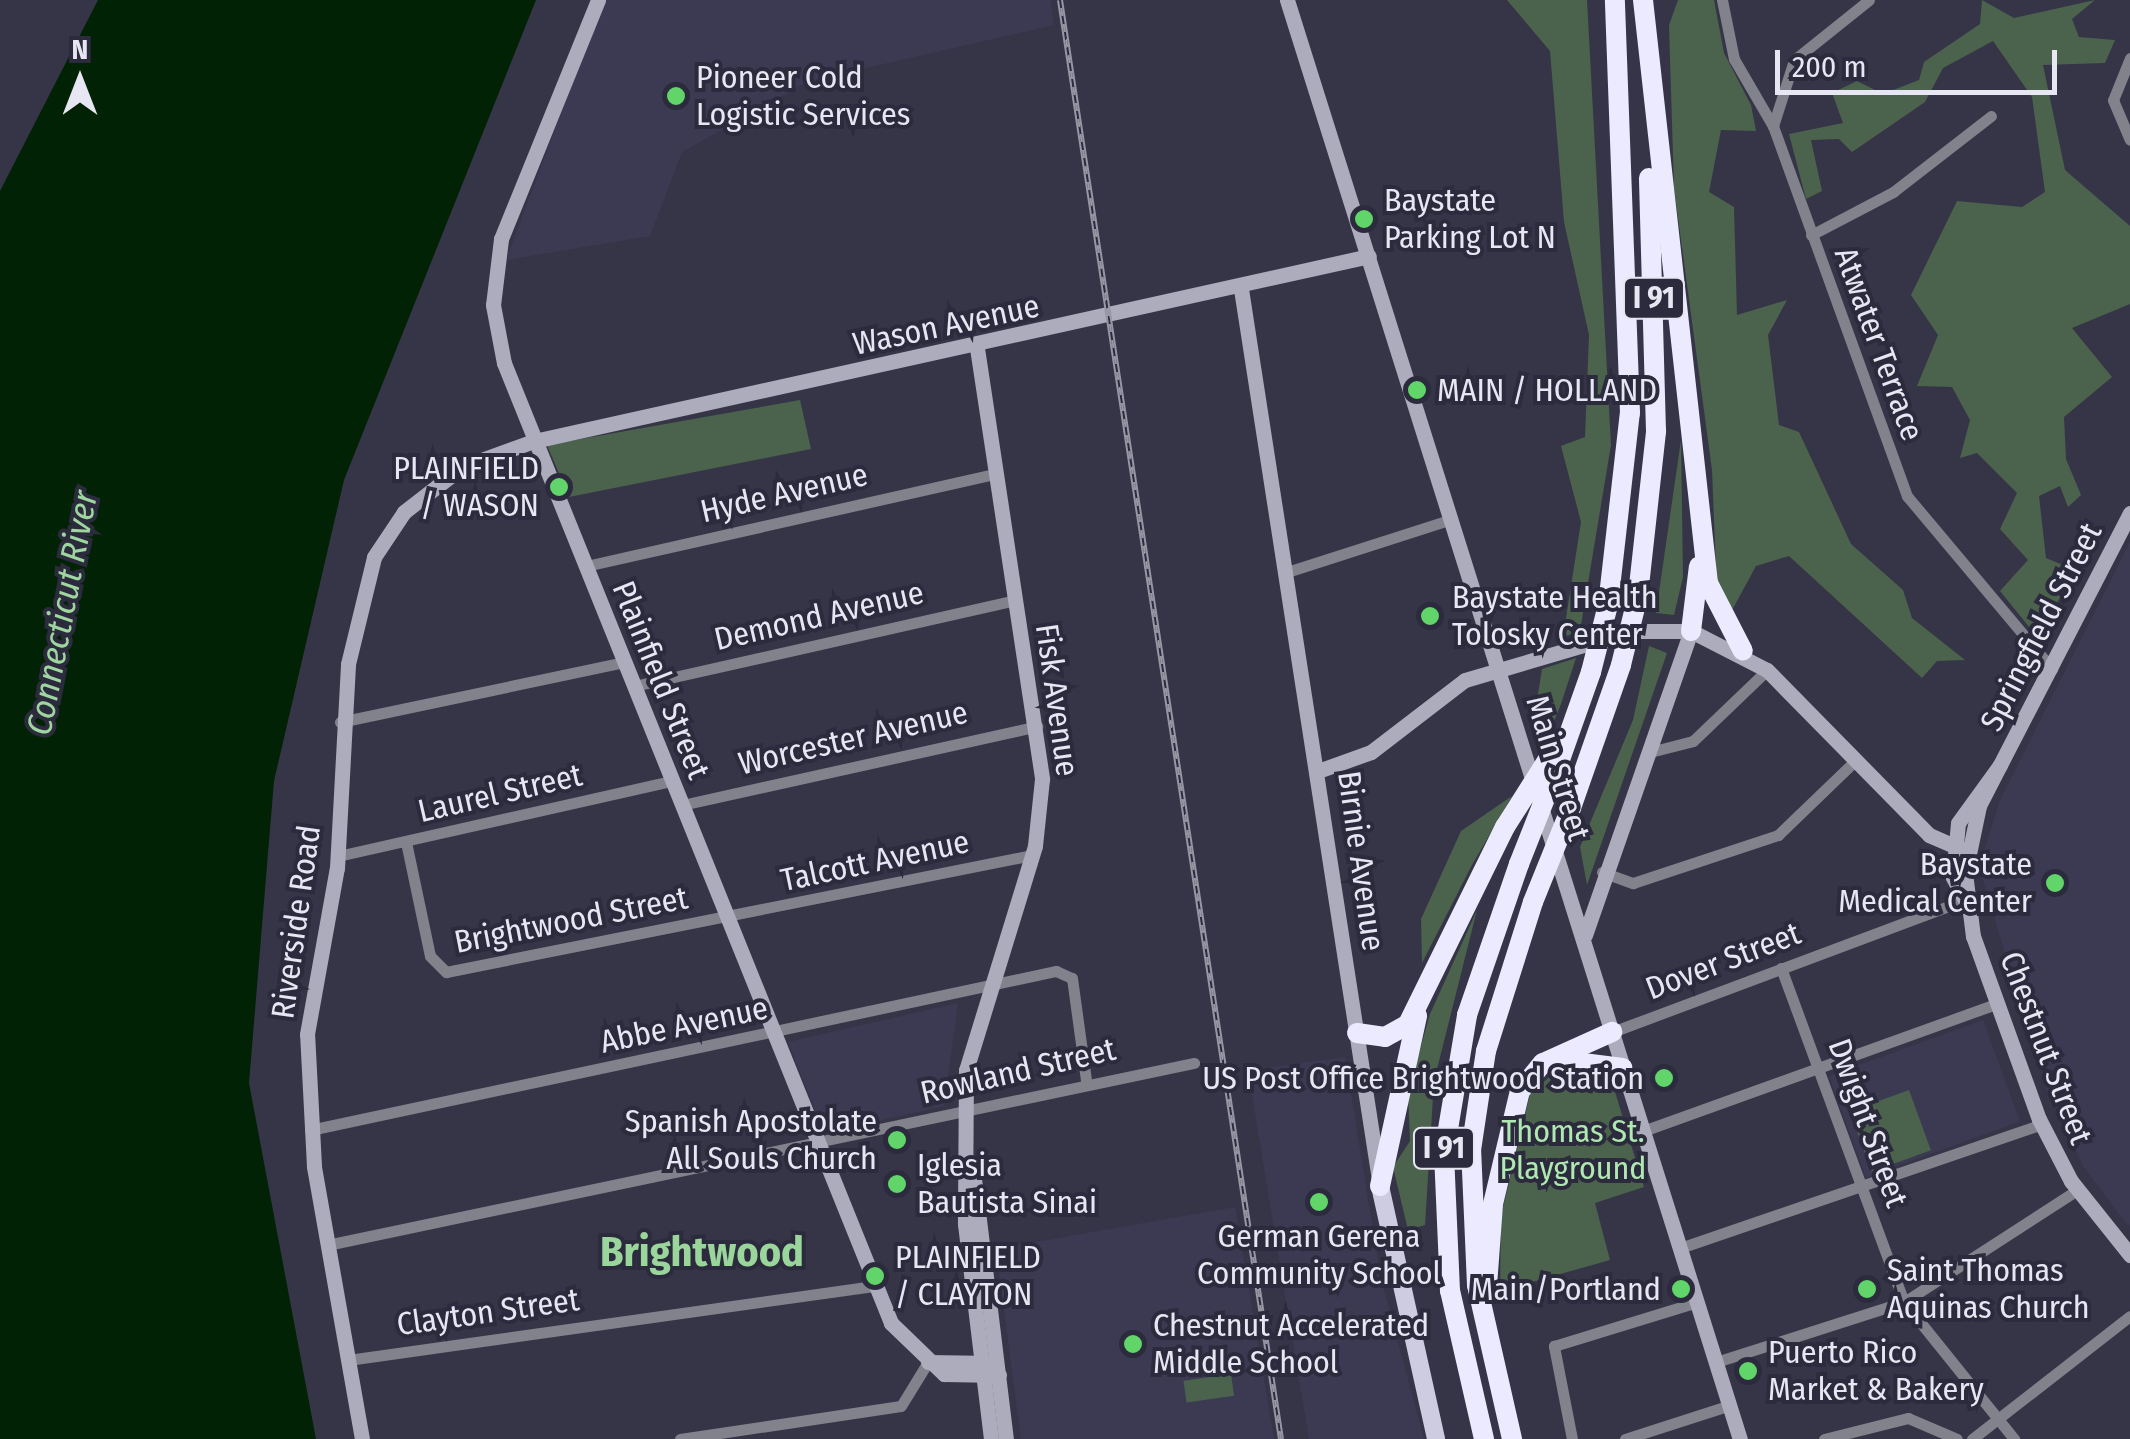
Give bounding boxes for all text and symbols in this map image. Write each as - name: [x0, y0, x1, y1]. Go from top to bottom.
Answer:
- north arrow: [30, 30, 130, 130]
- scale bar: [1780, 30, 2062, 92]
- text: N: [72, 33, 88, 66]
- text: 200 m: [1792, 49, 1867, 85]
- place label: Pioneer Cold Logistic Services: [696, 59, 911, 134]
- marker: Pioneer Cold Logistic Services: [665, 85, 687, 107]
- place label: Baystate Parking Lot N: [1384, 182, 1556, 257]
- marker: Baystate Parking Lot N: [1353, 208, 1375, 230]
- street label: Atwater Terrace: [1826, 242, 1932, 446]
- road number: I 91: [1622, 273, 1686, 323]
- street label: Wason Avenue: [849, 287, 1043, 363]
- place label: MAIN / HOLLAND: [1437, 371, 1657, 409]
- marker: MAIN / HOLLAND: [1406, 379, 1428, 401]
- place label: PLAINFIELD / WASON: [393, 450, 539, 525]
- street label: Hyde Avenue: [697, 455, 871, 531]
- marker: PLAINFIELD / WASON: [548, 476, 570, 498]
- water label: Connecticut River: [18, 487, 106, 739]
- street label: Springfield Street: [1972, 517, 2110, 737]
- street label: Demond Avenue: [711, 573, 927, 659]
- street label: Plainfield Street: [604, 576, 718, 784]
- place label: Baystate Health Tolosky Center: [1452, 579, 1658, 654]
- marker: Baystate Health Tolosky Center: [1417, 603, 1443, 629]
- street label: Fisk Avenue: [1027, 621, 1087, 779]
- street label: Main Street: [1518, 691, 1598, 845]
- street label: Worcester Avenue: [735, 693, 971, 783]
- street label: Laurel Street: [414, 755, 586, 831]
- street label: Birnie Avenue: [1329, 769, 1393, 953]
- street label: Talcott Avenue: [777, 822, 973, 900]
- street label: Riverside Road: [263, 823, 329, 1021]
- place label: Baystate Medical Center: [1838, 846, 2032, 921]
- marker: Baystate Medical Center: [2042, 870, 2068, 896]
- street label: Brightwood Street: [451, 879, 691, 961]
- street label: Dover Street: [1640, 914, 1806, 1008]
- street label: Chestnut Street: [1992, 946, 2100, 1150]
- street label: Abbe Avenue: [597, 989, 771, 1061]
- street label: Rowland Street: [917, 1030, 1119, 1112]
- street label: Dwight Street: [1820, 1034, 1916, 1212]
- place label: US Post Office Brightwood Station: [1202, 1059, 1644, 1097]
- marker: US Post Office Brightwood Station: [1653, 1067, 1675, 1089]
- place label: Spanish Apostolate All Souls Church: [625, 1103, 877, 1178]
- park label: Thomas St. Playground: [1499, 1113, 1647, 1188]
- road number: I 91: [1412, 1123, 1476, 1173]
- marker: Spanish Apostolate All Souls Church: [886, 1129, 908, 1151]
- place label: Iglesia Bautista Sinai: [917, 1147, 1097, 1222]
- marker: Iglesia Bautista Sinai: [886, 1173, 908, 1195]
- marker: German Gerena Community School: [1308, 1191, 1330, 1213]
- place label: German Gerena Community School: [1197, 1218, 1441, 1293]
- district label: Brightwood: [600, 1227, 804, 1277]
- place label: PLAINFIELD / CLAYTON: [895, 1239, 1041, 1314]
- place label: Saint Thomas Aquinas Church: [1887, 1252, 2090, 1327]
- marker: PLAINFIELD / CLAYTON: [864, 1265, 886, 1287]
- place label: Main/Portland: [1471, 1270, 1661, 1308]
- marker: Main/Portland: [1670, 1278, 1692, 1300]
- marker: Saint Thomas Aquinas Church: [1856, 1278, 1878, 1300]
- street label: Clayton Street: [394, 1280, 582, 1344]
- place label: Chestnut Accelerated Middle School: [1153, 1307, 1429, 1382]
- marker: Chestnut Accelerated Middle School: [1122, 1333, 1144, 1355]
- place label: Puerto Rico Market & Bakery: [1768, 1334, 1984, 1409]
- marker: Puerto Rico Market & Bakery: [1737, 1360, 1759, 1382]

